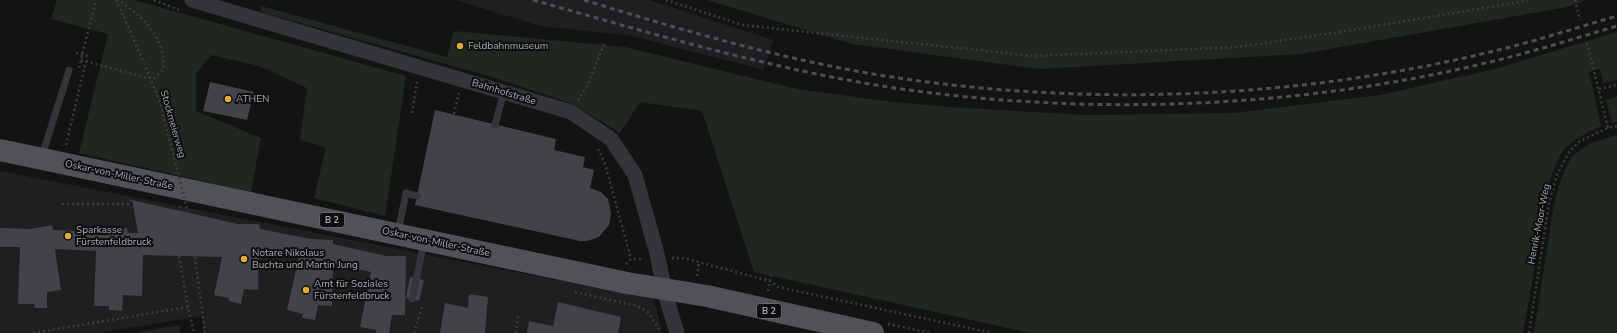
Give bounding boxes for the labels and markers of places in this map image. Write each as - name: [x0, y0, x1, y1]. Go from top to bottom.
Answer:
- place label: Feldbahnmuseum: [468, 39, 548, 53]
- marker: Feldbahnmuseum: [455, 41, 465, 51]
- place label: ATHEN: [236, 92, 269, 106]
- marker: ATHEN: [223, 94, 233, 104]
- place label: Sparkasse Fürstenfeldbruck: [76, 223, 153, 249]
- marker: Sparkasse Fürstenfeldbruck: [63, 231, 73, 241]
- place label: Notare Nikolaus Buchta und Martin Jung: [252, 246, 358, 272]
- marker: Notare Nikolaus Buchta und Martin Jung: [239, 254, 249, 264]
- place label: Amt für Soziales Fürstenfeldbruck: [314, 277, 391, 303]
- marker: Amt für Soziales Fürstenfeldbruck: [301, 285, 311, 295]

